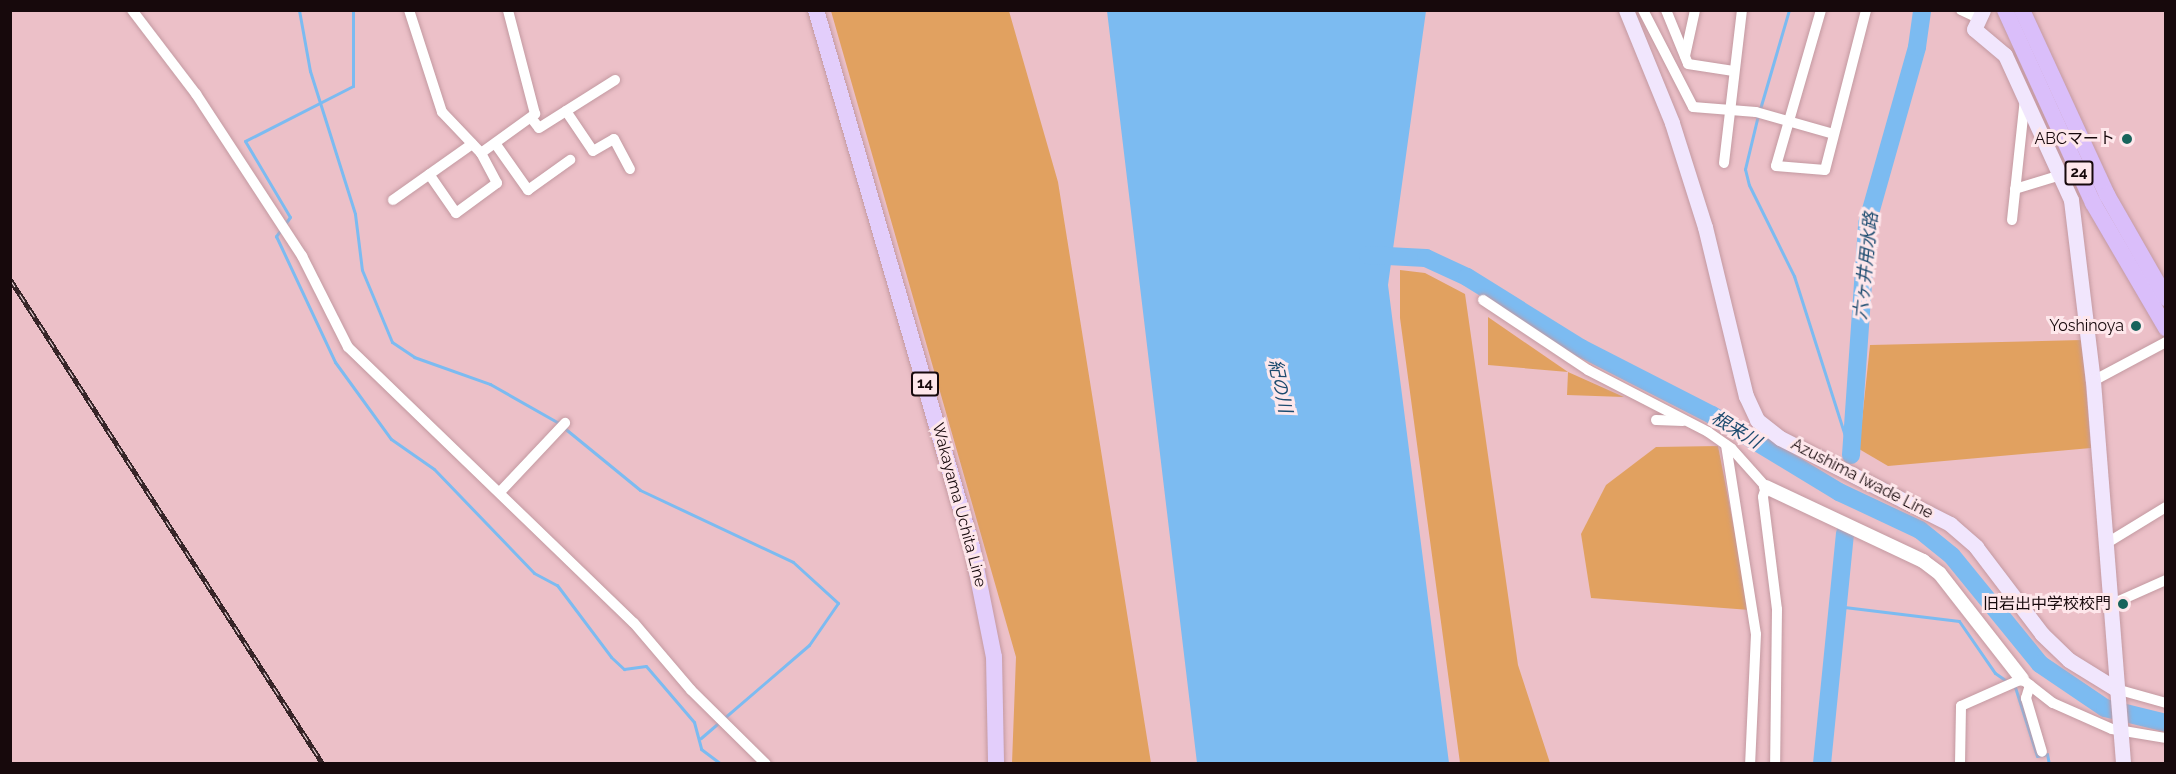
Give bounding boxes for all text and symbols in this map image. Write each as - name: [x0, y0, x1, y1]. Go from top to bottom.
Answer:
- place label: ABCマート: [2035, 129, 2115, 149]
- marker: ABCマート: [2120, 132, 2134, 146]
- road number: 24: [2064, 161, 2094, 185]
- water label: 六ヶ井用水路: [1850, 211, 1882, 321]
- place label: Yoshinoya: [2049, 316, 2124, 336]
- marker: Yoshinoya: [2129, 319, 2143, 333]
- water label: 紀の川: [1264, 357, 1296, 415]
- road number: 14: [910, 372, 940, 396]
- water label: 根来川: [1707, 407, 1765, 453]
- street label: Wakayama Uchita Line: [928, 421, 990, 589]
- street label: Azushima Iwade Line: [1788, 435, 1936, 523]
- place label: 旧岩出中学校校門: [1983, 594, 2111, 614]
- marker: 旧岩出中学校校門: [2116, 597, 2130, 611]

